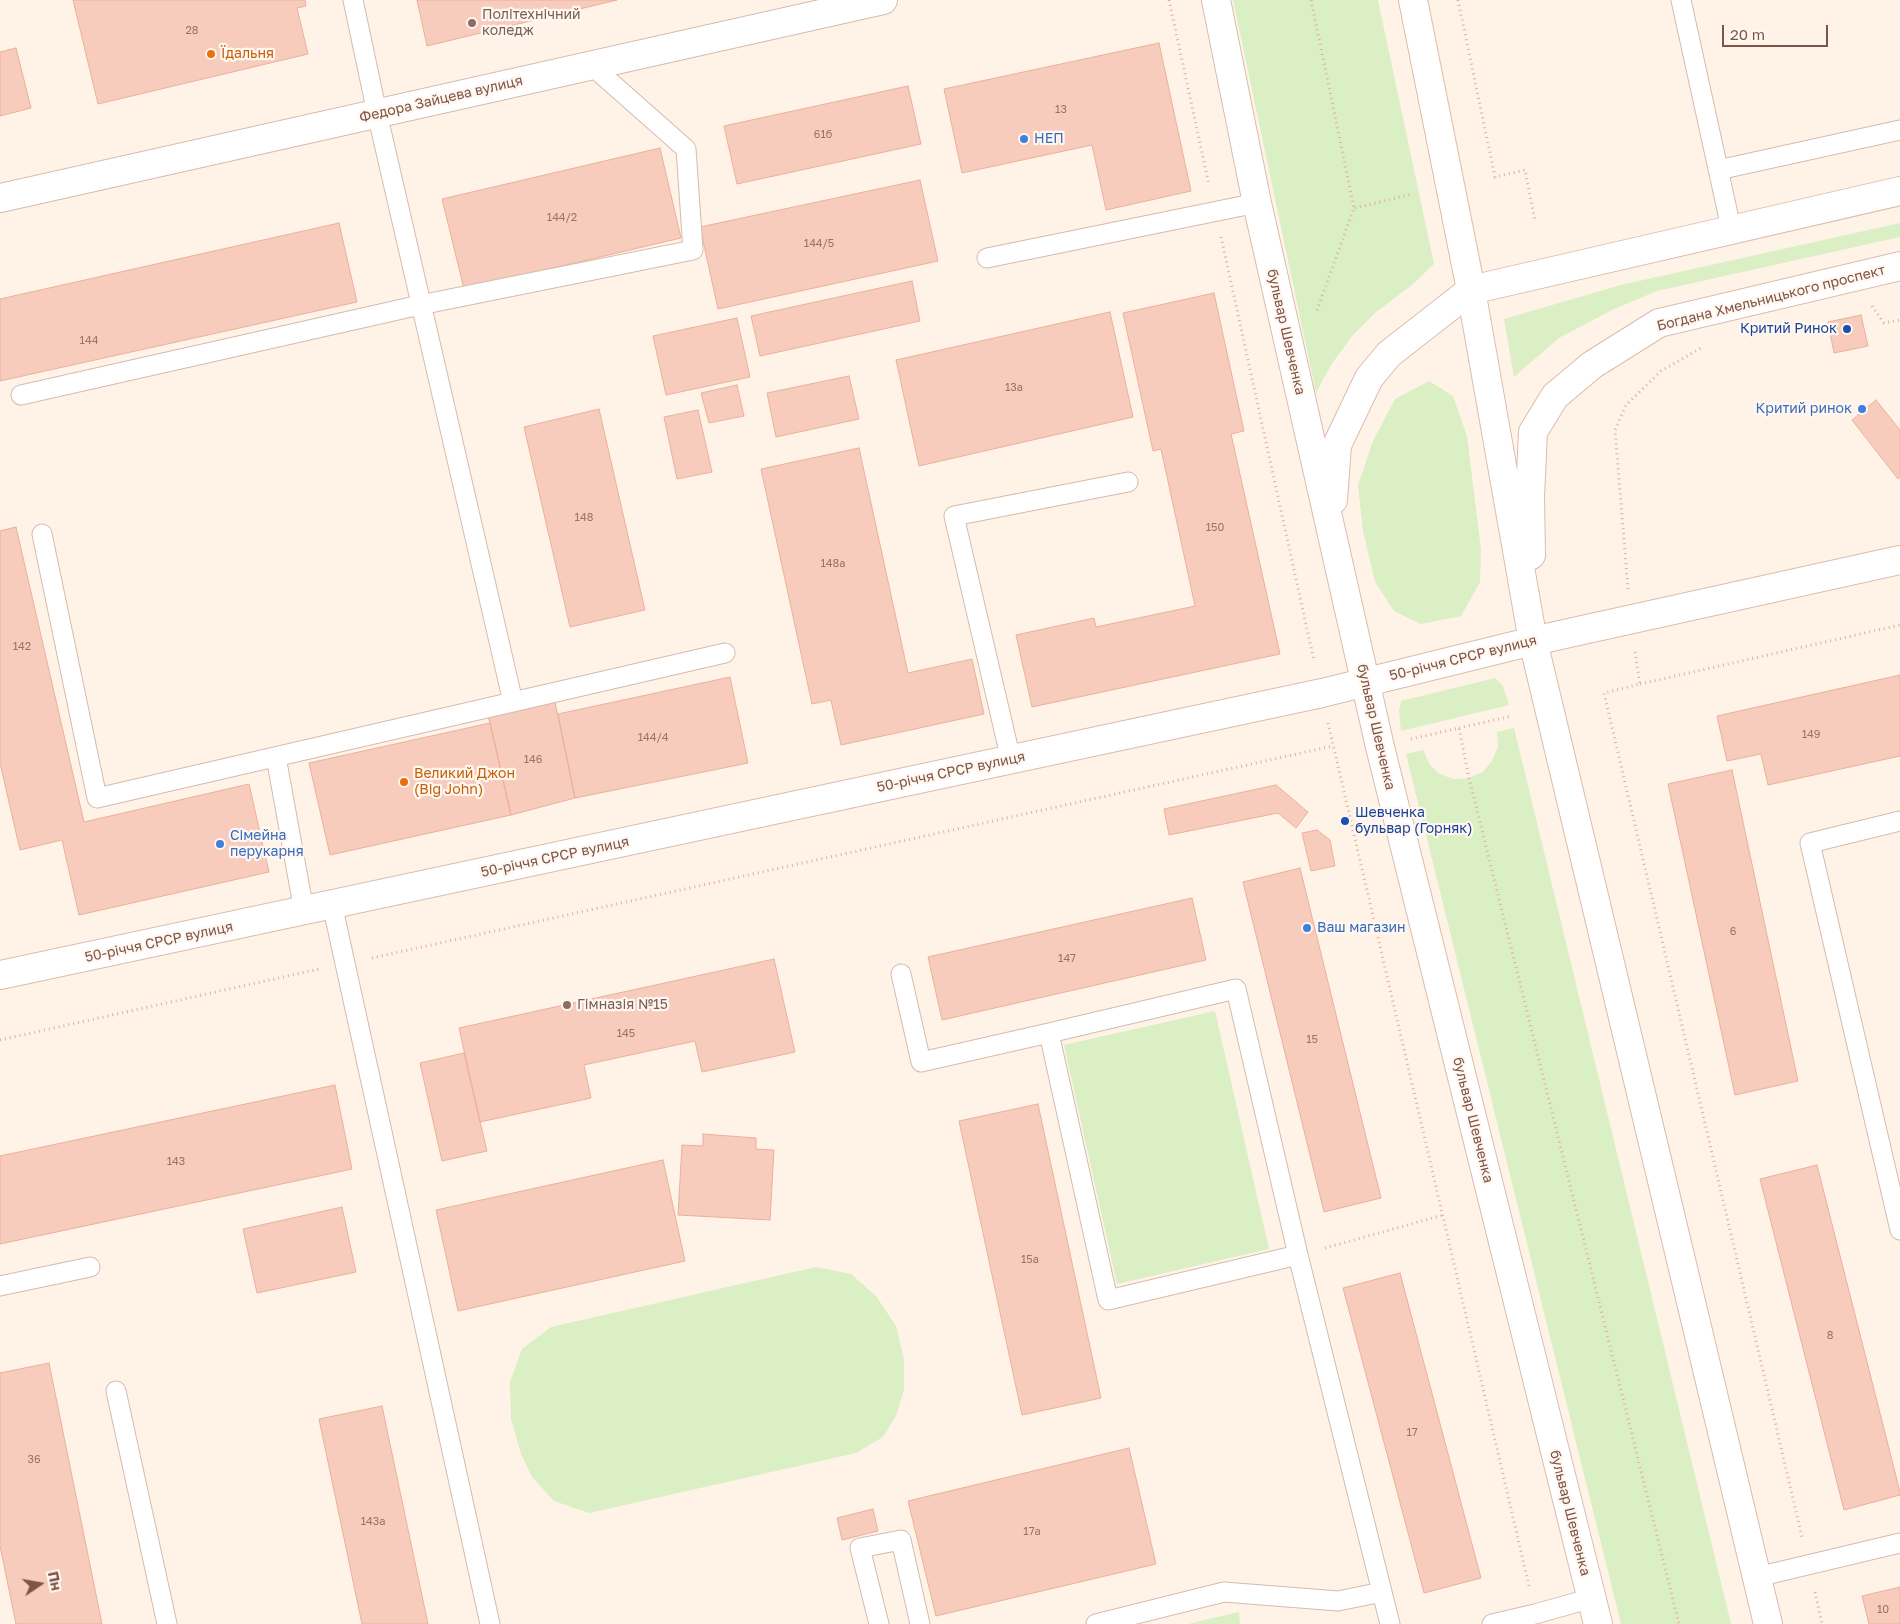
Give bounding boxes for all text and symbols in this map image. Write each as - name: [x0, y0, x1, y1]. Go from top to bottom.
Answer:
- place label: Політехнічний коледж: [482, 7, 581, 40]
- scale bar: [1725, 15, 1831, 47]
- marker: Політехнічний коледж: [466, 17, 478, 29]
- house number: 28: [185, 24, 199, 38]
- text: 20 m: [1730, 25, 1765, 43]
- place label: Їдальня: [221, 46, 274, 62]
- marker: Їдальня: [205, 48, 217, 60]
- street label: Федора Зайцева вулиця: [358, 72, 524, 126]
- house number: 13: [1055, 103, 1067, 117]
- house number: 61б: [814, 128, 832, 142]
- place label: НЕП: [1034, 131, 1064, 147]
- marker: НЕП: [1018, 133, 1030, 145]
- house number: 144/2: [547, 211, 577, 225]
- house number: 144/5: [804, 237, 834, 251]
- street label: Богдана Хмельницького проспект: [1655, 261, 1887, 335]
- street label: бульвар Шевченка: [1263, 267, 1309, 397]
- place label: Критий Ринок: [1740, 321, 1837, 337]
- marker: Критий Ринок: [1841, 323, 1853, 335]
- house number: 144: [80, 334, 98, 348]
- house number: 13а: [1005, 381, 1023, 395]
- place label: Критий ринок: [1755, 401, 1852, 417]
- marker: Критий ринок: [1856, 403, 1868, 415]
- house number: 148: [575, 511, 593, 525]
- house number: 150: [1206, 521, 1224, 535]
- house number: 148а: [821, 557, 845, 571]
- street label: 50-річчя СРСР вулиця: [1388, 632, 1538, 684]
- house number: 142: [13, 640, 31, 654]
- street label: бульвар Шевченка: [1353, 662, 1399, 792]
- house number: 149: [1802, 728, 1820, 742]
- house number: 144/4: [638, 731, 668, 745]
- street label: 50-річчя СРСР вулиця: [875, 748, 1027, 796]
- house number: 146: [524, 753, 542, 767]
- place label: Великий Джон (Big John): [414, 766, 515, 799]
- marker: Великий Джон (Big John): [398, 776, 410, 788]
- place label: Шевченка бульвар (Горняк): [1355, 805, 1473, 838]
- marker: Шевченка бульвар (Горняк): [1339, 815, 1351, 827]
- place label: Сімейна перукарня: [230, 828, 304, 860]
- street label: 50-річчя СРСР вулиця: [479, 833, 631, 881]
- marker: Сімейна перукарня: [214, 838, 226, 850]
- street label: 50-річчя СРСР вулиця: [83, 918, 235, 966]
- place label: Ваш магазин: [1317, 920, 1406, 936]
- marker: Ваш магазин: [1301, 922, 1313, 934]
- house number: 6: [1730, 925, 1736, 939]
- house number: 147: [1058, 952, 1076, 966]
- place label: Гімназія №15: [577, 997, 668, 1013]
- marker: Гімназія №15: [561, 999, 573, 1011]
- house number: 145: [617, 1027, 635, 1041]
- house number: 15: [1306, 1033, 1318, 1047]
- street label: бульвар Шевченка: [1449, 1055, 1497, 1185]
- house number: 143: [167, 1155, 185, 1169]
- house number: 15а: [1021, 1253, 1039, 1267]
- house number: 8: [1827, 1329, 1833, 1343]
- house number: 17: [1406, 1426, 1418, 1440]
- street label: бульвар Шевченка: [1546, 1448, 1594, 1578]
- house number: 36: [27, 1453, 41, 1467]
- house number: 143а: [361, 1515, 385, 1529]
- house number: 17а: [1023, 1525, 1041, 1539]
- north arrow: [15, 1559, 65, 1609]
- text: Пн: [45, 1570, 65, 1592]
- house number: 10: [1877, 1603, 1889, 1617]

